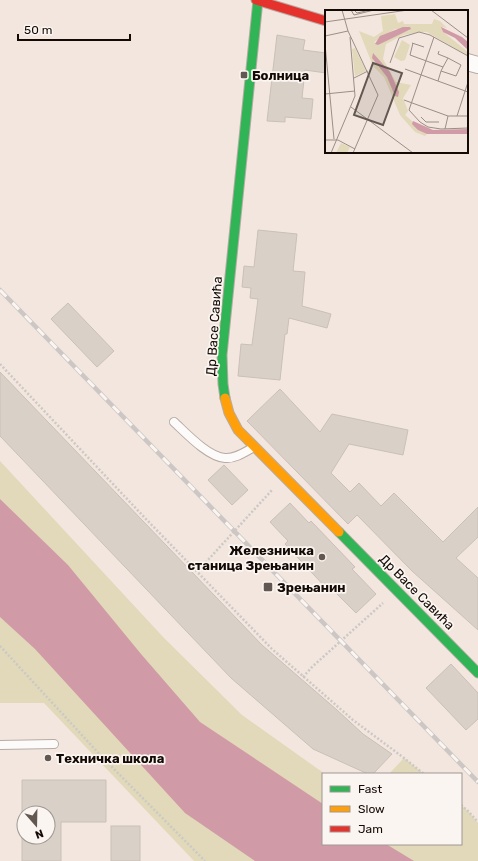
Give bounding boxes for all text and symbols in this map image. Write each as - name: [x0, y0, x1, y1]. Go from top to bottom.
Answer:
- inset map: [325, 10, 468, 153]
- scale bar: [18, 16, 130, 42]
- text: 50 m: [24, 23, 52, 37]
- place label: Болница: [252, 68, 309, 83]
- marker: Болница: [239, 70, 249, 80]
- street label: Др Васе Савића: [203, 276, 225, 376]
- place label: Железничка станица Зрењанин: [187, 543, 314, 573]
- street label: Др Васе Савића: [376, 551, 458, 633]
- marker: Железничка станица Зрењанин: [317, 552, 327, 562]
- place label: Зрењанин: [277, 580, 346, 595]
- marker: Зрењанин: [262, 581, 274, 593]
- place label: Техничка школа: [56, 751, 164, 766]
- marker: Техничка школа: [43, 753, 53, 763]
- legend: [322, 773, 462, 845]
- text: Fast: [358, 782, 382, 796]
- text: Slow: [358, 802, 385, 816]
- north arrow: [16, 805, 56, 845]
- text: Jam: [358, 822, 383, 836]
- text: N: [33, 826, 45, 841]

